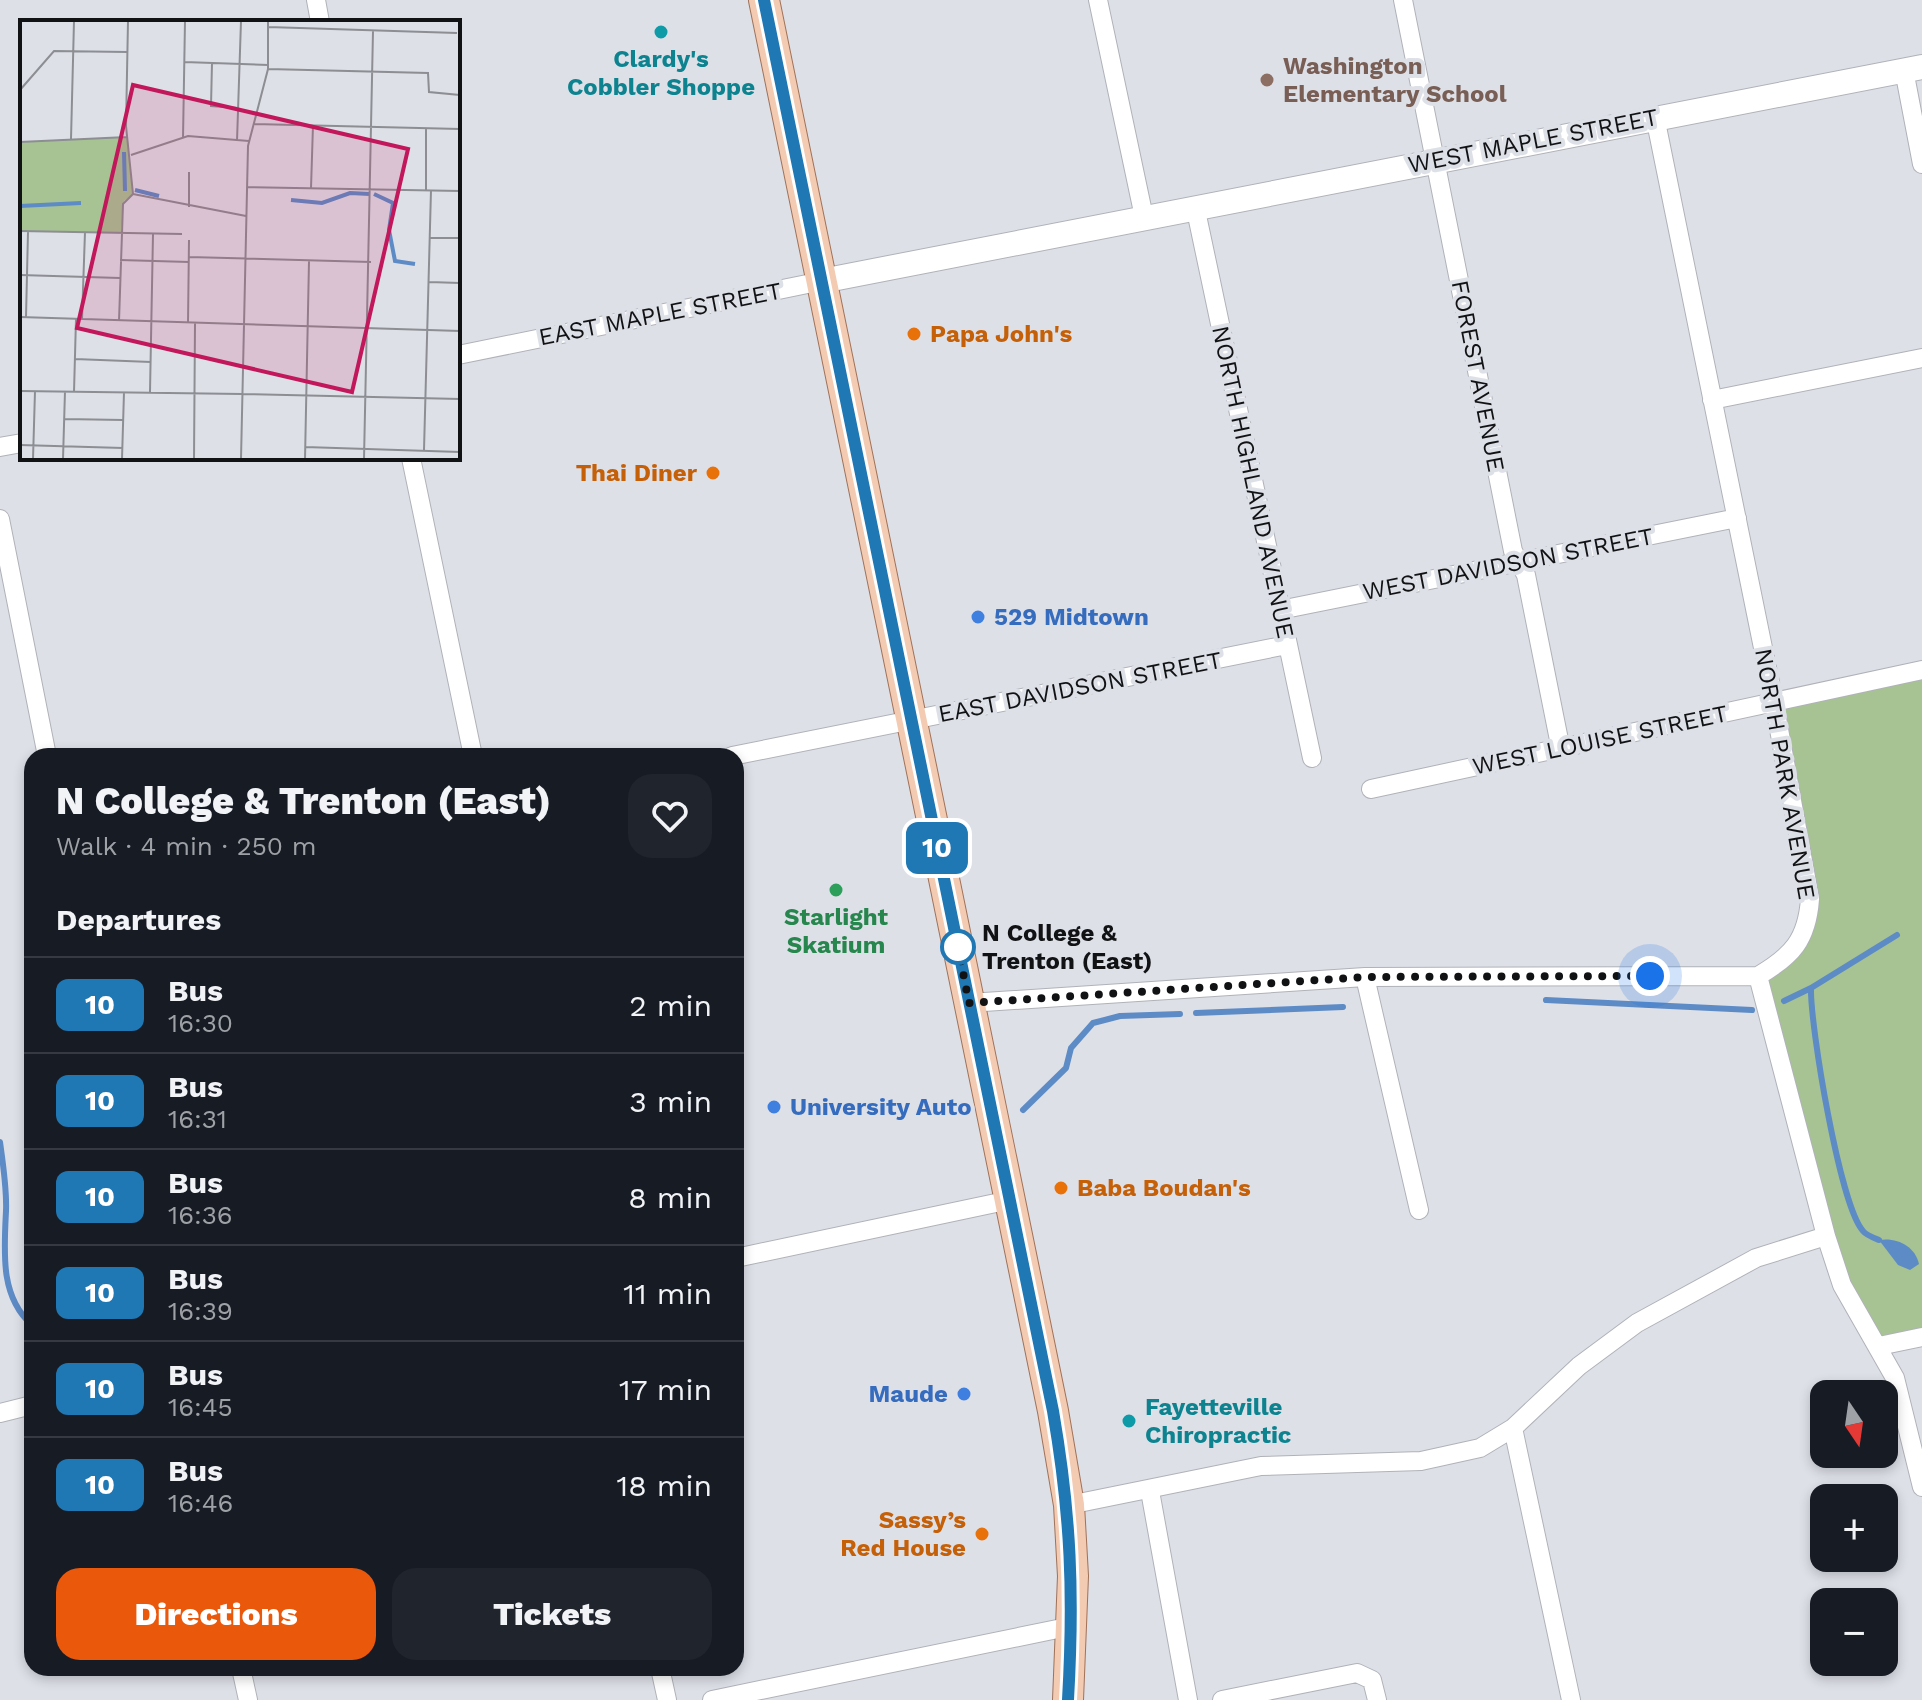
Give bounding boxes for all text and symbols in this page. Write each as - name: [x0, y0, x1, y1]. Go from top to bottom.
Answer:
- inset map: [20, 20, 460, 460]
- marker: Clardy's Cobbler Shoppe: [652, 23, 670, 41]
- place label: Clardy's Cobbler Shoppe: [567, 45, 755, 101]
- place label: Washington Elementary School: [1283, 52, 1507, 108]
- marker: Washington Elementary School: [1258, 71, 1276, 89]
- street label: WEST MAPLE STREET: [1406, 103, 1660, 179]
- street label: EAST MAPLE STREET: [536, 277, 784, 351]
- street label: FOREST AVENUE: [1446, 278, 1510, 474]
- place label: Papa John's: [930, 320, 1073, 348]
- street label: NORTH HIGHLAND AVENUE: [1206, 323, 1300, 641]
- marker: Papa John's: [905, 325, 923, 343]
- place label: Thai Diner: [576, 459, 698, 487]
- marker: Thai Diner: [704, 464, 722, 482]
- street label: WEST DAVIDSON STREET: [1360, 522, 1656, 606]
- place label: 529 Midtown: [994, 603, 1149, 631]
- marker: 529 Midtown: [969, 608, 987, 626]
- street label: EAST DAVIDSON STREET: [936, 646, 1224, 728]
- street label: NORTH PARK AVENUE: [1749, 646, 1821, 902]
- street label: WEST LOUISE STREET: [1470, 699, 1730, 781]
- button: heart: [628, 774, 712, 858]
- text: N College & Trenton (East): [56, 779, 551, 823]
- line badge: 10: [901, 822, 973, 874]
- text: Walk · 4 min · 250 m: [56, 831, 317, 861]
- text: 10: [922, 831, 952, 864]
- marker: Starlight Skatium: [827, 881, 845, 899]
- text: Departures: [56, 902, 221, 937]
- place label: Starlight Skatium: [784, 903, 888, 959]
- place label: N College & Trenton (East): [982, 919, 1152, 975]
- marker: N College & Trenton (East): [941, 930, 975, 964]
- your location: [1630, 956, 1670, 996]
- text: Bus: [168, 973, 223, 1008]
- text: 10: [85, 988, 115, 1021]
- text: 2 min: [629, 988, 712, 1023]
- text: 16:30: [168, 1008, 233, 1038]
- text: Bus: [168, 1069, 223, 1104]
- text: 10: [85, 1084, 115, 1117]
- text: 3 min: [629, 1084, 712, 1119]
- place label: University Auto: [790, 1093, 972, 1121]
- marker: University Auto: [765, 1098, 783, 1116]
- text: 16:31: [168, 1104, 227, 1134]
- text: Bus: [168, 1165, 223, 1200]
- place label: Baba Boudan's: [1077, 1174, 1251, 1202]
- marker: Baba Boudan's: [1052, 1179, 1070, 1197]
- text: 10: [85, 1180, 115, 1213]
- text: 8 min: [628, 1180, 712, 1215]
- text: 16:36: [168, 1200, 233, 1230]
- text: Bus: [168, 1261, 223, 1296]
- text: 10: [85, 1276, 115, 1309]
- text: 11 min: [623, 1276, 712, 1311]
- text: 16:39: [168, 1296, 233, 1326]
- text: Bus: [168, 1357, 223, 1392]
- text: 10: [85, 1372, 115, 1405]
- text: 17 min: [619, 1372, 712, 1407]
- place label: Maude: [869, 1380, 948, 1408]
- north arrow: [1810, 1380, 1898, 1468]
- map controls: [1810, 1380, 1898, 1676]
- marker: Maude: [955, 1385, 973, 1403]
- text: 16:45: [168, 1392, 233, 1422]
- place label: Fayetteville Chiropractic: [1145, 1393, 1291, 1449]
- marker: Fayetteville Chiropractic: [1120, 1412, 1138, 1430]
- text: Bus: [168, 1453, 223, 1488]
- text: 10: [85, 1468, 115, 1501]
- text: 18 min: [616, 1468, 712, 1503]
- button: +: [1810, 1484, 1898, 1572]
- text: 16:46: [168, 1488, 233, 1518]
- place label: Sassy’s Red House: [840, 1506, 966, 1562]
- marker: Sassy’s Red House: [973, 1525, 991, 1543]
- button: Directions: [56, 1568, 376, 1660]
- button: Tickets: [392, 1568, 712, 1660]
- button: −: [1810, 1588, 1898, 1676]

